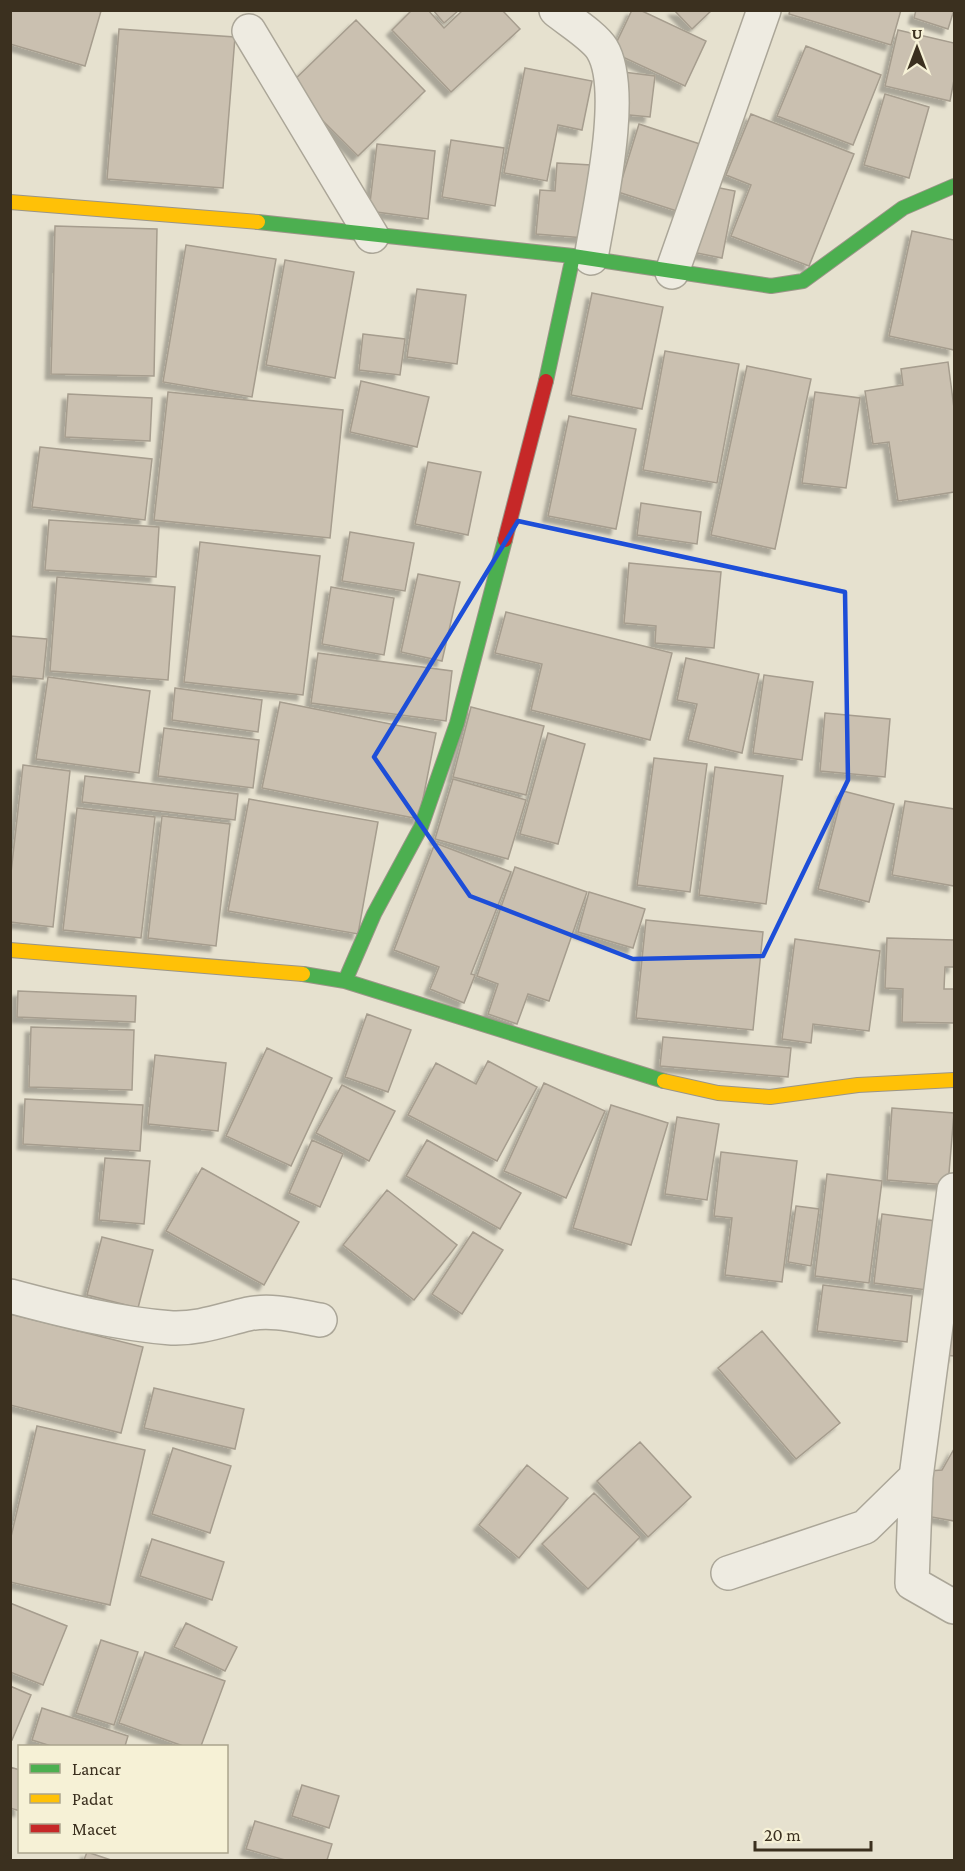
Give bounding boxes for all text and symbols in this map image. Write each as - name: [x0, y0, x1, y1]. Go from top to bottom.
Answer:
- north arrow: [887, 18, 947, 78]
- text: U: [912, 25, 923, 42]
- legend: [18, 1745, 228, 1853]
- text: Lancar: [72, 1759, 122, 1779]
- text: Padat: [72, 1789, 114, 1809]
- scale bar: [755, 1814, 870, 1852]
- text: Macet: [72, 1819, 118, 1839]
- text: 20 m: [764, 1825, 801, 1845]

